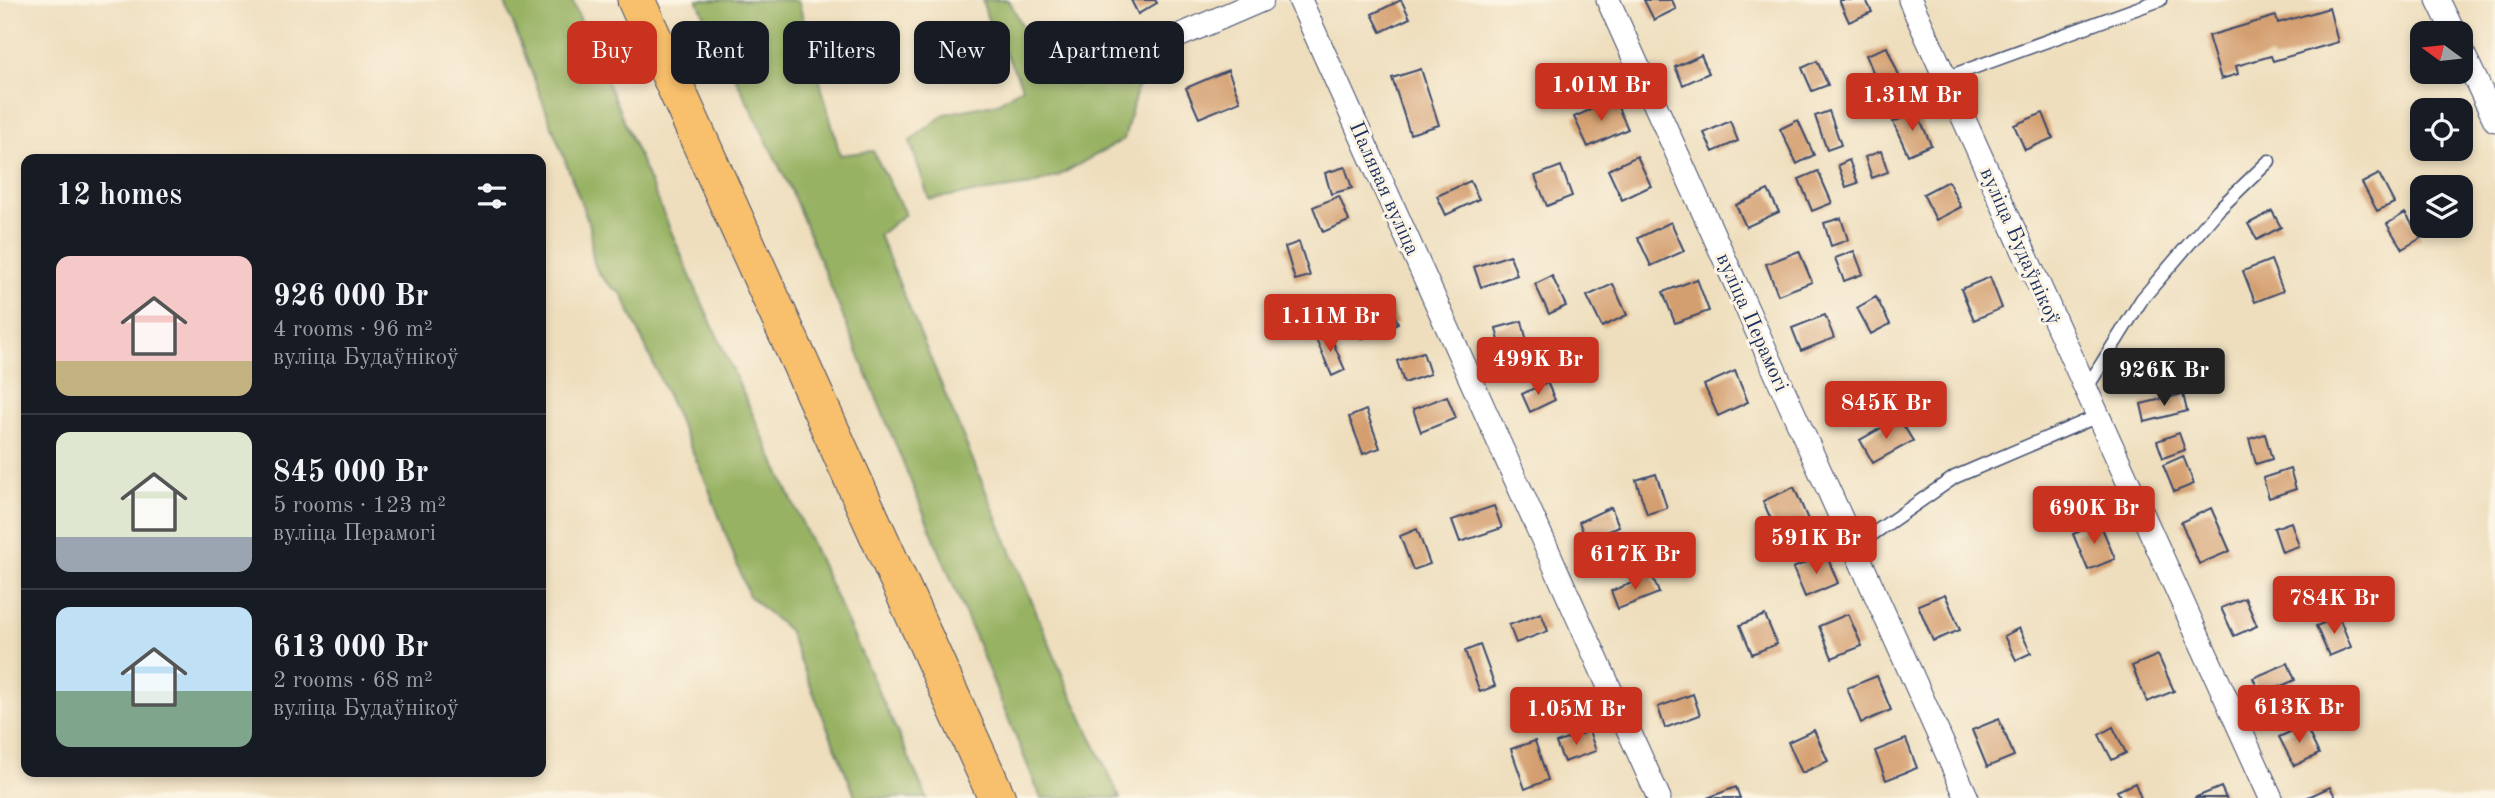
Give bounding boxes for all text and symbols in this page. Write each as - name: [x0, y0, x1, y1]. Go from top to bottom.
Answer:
- chip: Buy: [567, 21, 657, 84]
- chip: Rent: [671, 21, 769, 84]
- chip: Filters: [783, 21, 900, 84]
- chip: New: [914, 21, 1010, 84]
- chip: Apartment: [1024, 21, 1184, 84]
- north arrow: [2410, 21, 2473, 84]
- map controls: [2410, 21, 2473, 238]
- pin: 1.01M Br: [1529, 64, 1673, 123]
- text: 1.01M Br: [1551, 74, 1651, 97]
- pin: 1.31M Br: [1840, 74, 1984, 133]
- text: 1.31M Br: [1862, 84, 1962, 107]
- button: locate: [2410, 98, 2473, 161]
- street label: Палявая вуліца: [1345, 119, 1422, 259]
- street label: вуліца Будаўнікоў: [1976, 165, 2064, 328]
- button: layers: [2410, 175, 2473, 238]
- icon: filters: [473, 177, 511, 215]
- text: 12 homes: [56, 181, 182, 211]
- street label: вуліца Перамогі: [1712, 250, 1791, 395]
- text: 926 000 Br: [273, 282, 429, 312]
- icon: home: [112, 284, 196, 368]
- pin: 1.11M Br: [1258, 294, 1402, 354]
- text: 1.11M Br: [1280, 305, 1380, 328]
- text: 4 rooms · 96 m²: [273, 318, 433, 341]
- pin: 499K Br: [1473, 338, 1603, 397]
- text: вуліца Будаўнікоў: [273, 346, 459, 369]
- text: 499K Br: [1493, 348, 1583, 371]
- pin: 926K Br: [2099, 348, 2229, 408]
- text: 926K Br: [2119, 359, 2209, 382]
- pin: 845K Br: [1821, 382, 1951, 441]
- text: 845K Br: [1841, 392, 1931, 415]
- text: 845 000 Br: [273, 458, 429, 488]
- icon: home: [112, 460, 196, 544]
- pin: 690K Br: [2029, 486, 2159, 546]
- text: 5 rooms · 123 m²: [273, 494, 446, 517]
- text: 690K Br: [2049, 497, 2139, 520]
- pin: 591K Br: [1751, 516, 1881, 576]
- text: вуліца Перамогі: [273, 522, 436, 545]
- text: 591K Br: [1771, 527, 1861, 550]
- pin: 617K Br: [1570, 532, 1700, 592]
- text: 617K Br: [1590, 543, 1680, 566]
- pin: 784K Br: [2269, 576, 2399, 636]
- text: 784K Br: [2289, 587, 2379, 610]
- text: 613 000 Br: [273, 633, 429, 663]
- icon: home: [112, 635, 196, 719]
- text: 2 rooms · 68 m²: [273, 669, 433, 692]
- pin: 613K Br: [2234, 686, 2364, 745]
- pin: 1.05M Br: [1504, 688, 1648, 747]
- text: 613K Br: [2254, 696, 2344, 719]
- text: вуліца Будаўнікоў: [273, 697, 459, 720]
- text: 1.05M Br: [1526, 698, 1626, 721]

